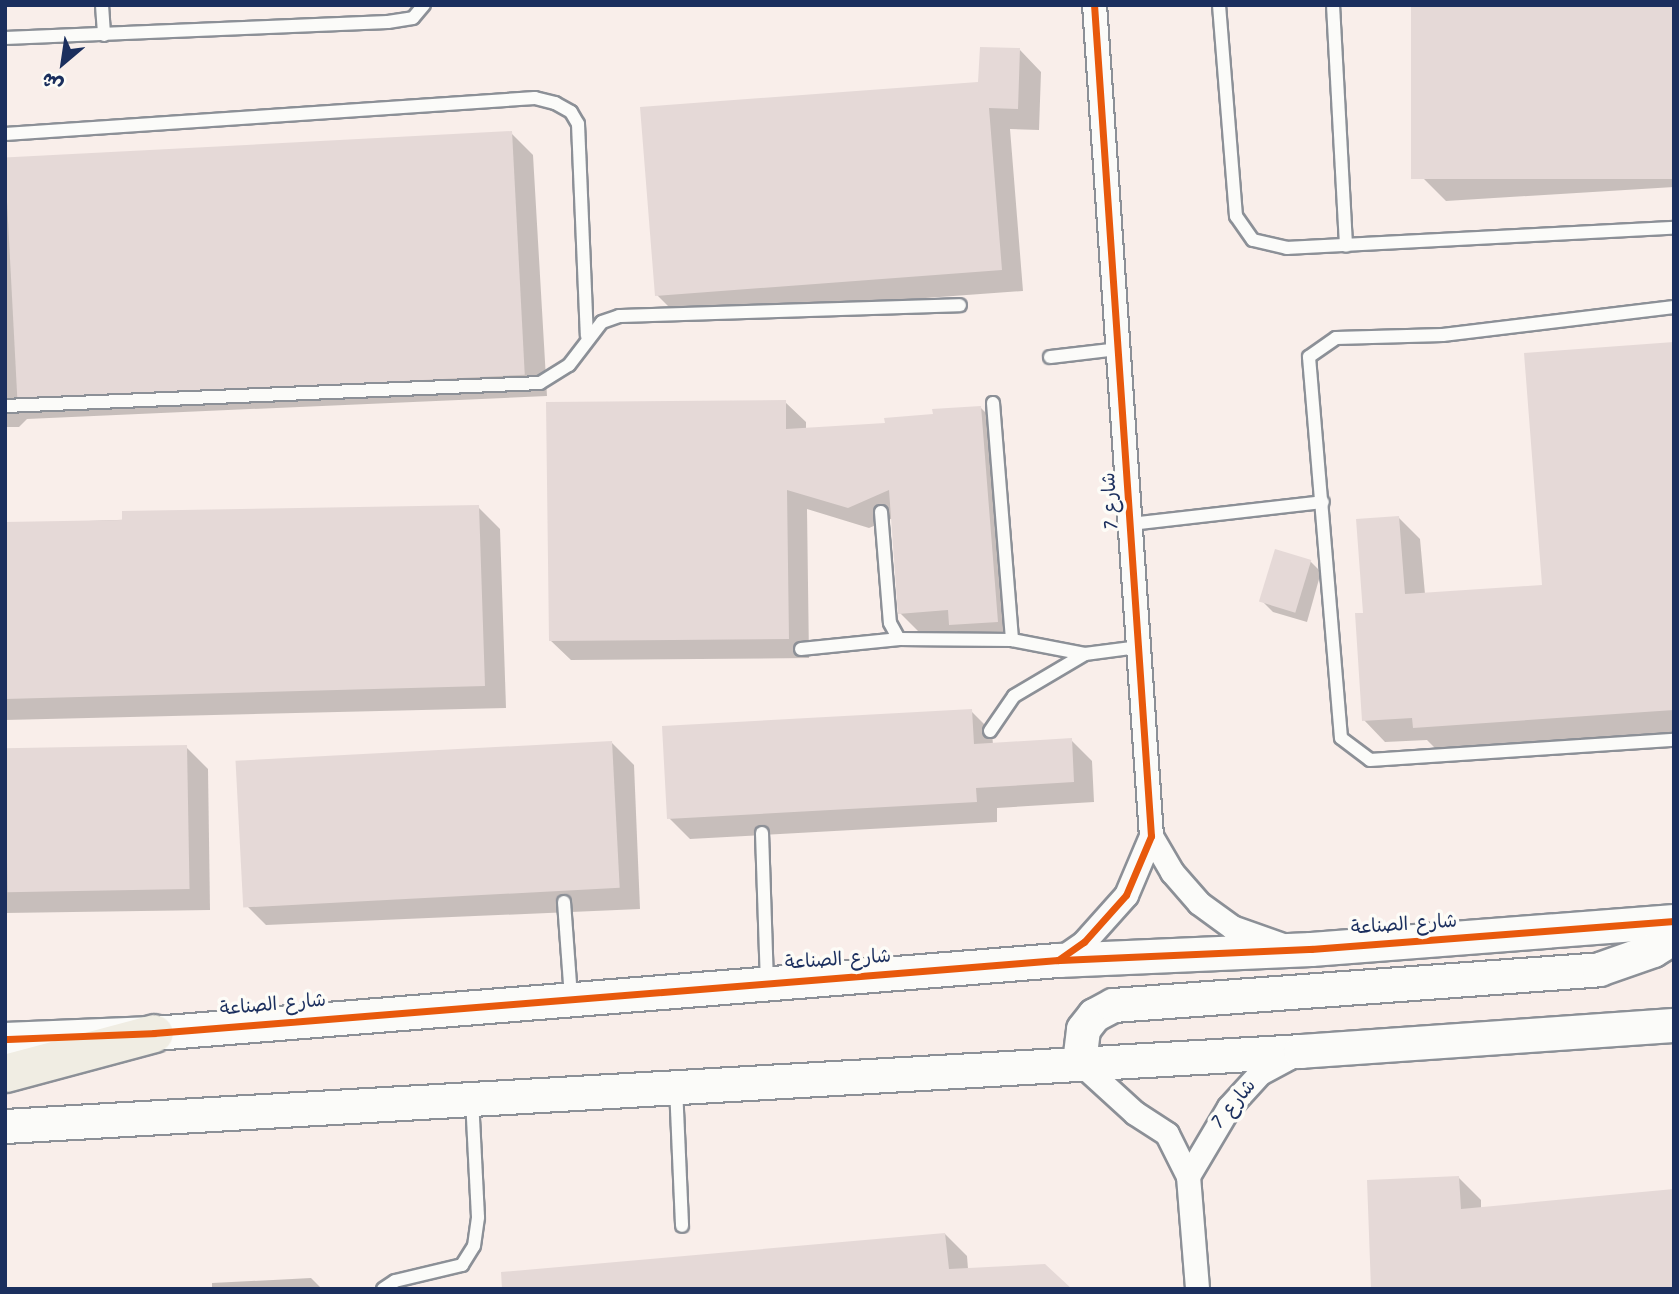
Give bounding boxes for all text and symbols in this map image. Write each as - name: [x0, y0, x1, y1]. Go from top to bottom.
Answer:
- north arrow: [28, 28, 98, 98]
- text: ش: [36, 63, 69, 100]
- street label: شارع 7: [1099, 472, 1125, 530]
- street label: شارع الصناعة: [1350, 911, 1458, 941]
- street label: شارع الصناعة: [784, 946, 892, 976]
- street label: شارع الصناعة: [219, 990, 327, 1022]
- street label: شارع 7: [1208, 1075, 1262, 1135]

